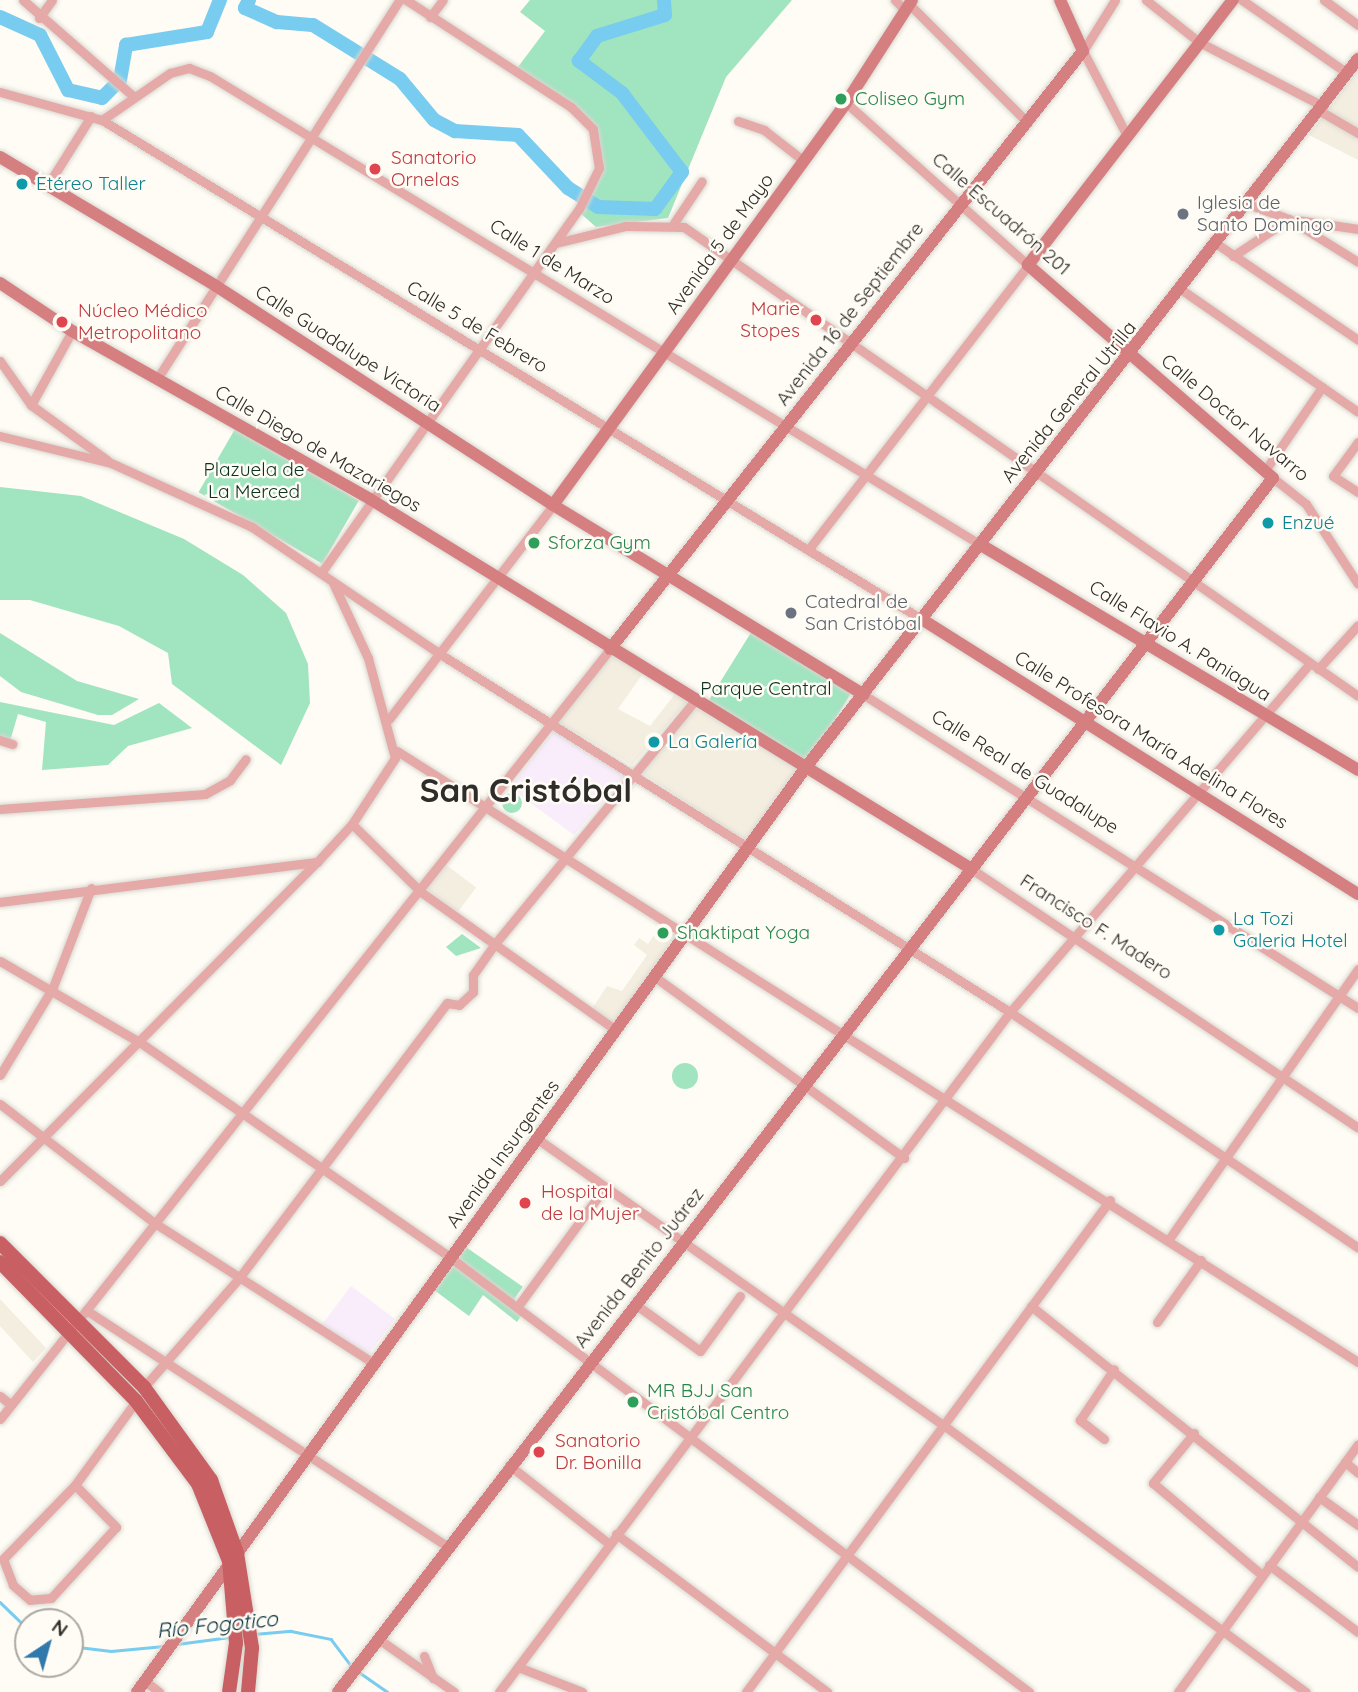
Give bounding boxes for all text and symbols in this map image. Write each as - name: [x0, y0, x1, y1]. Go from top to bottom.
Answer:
- place label: Coliseo Gym: [855, 88, 965, 110]
- marker: Coliseo Gym: [833, 91, 849, 107]
- place label: Sanatorio Ornelas: [391, 147, 476, 191]
- street label: Calle Escuadrón 201: [927, 148, 1075, 280]
- marker: Sanatorio Ornelas: [365, 159, 385, 179]
- street label: Avenida 5 de Mayo: [661, 169, 779, 319]
- place label: Etéreo Taller: [36, 173, 146, 195]
- marker: Etéreo Taller: [14, 176, 30, 192]
- place label: Iglesia de Santo Domingo: [1197, 192, 1334, 236]
- marker: Iglesia de Santo Domingo: [1175, 206, 1191, 222]
- street label: Calle 1 de Marzo: [485, 214, 619, 310]
- street label: Avenida 16 de Septiembre: [771, 218, 929, 410]
- street label: Calle 5 de Febrero: [403, 276, 551, 378]
- street label: Calle Guadalupe Victoria: [251, 280, 445, 418]
- place label: Marie Stopes: [740, 298, 800, 342]
- place label: Núcleo Médico Metropolitano: [78, 300, 207, 344]
- marker: Marie Stopes: [806, 310, 826, 330]
- marker: Núcleo Médico Metropolitano: [52, 312, 72, 332]
- street label: Avenida General Utrilla: [997, 317, 1141, 487]
- street label: Calle Doctor Navarro: [1156, 349, 1314, 487]
- street label: Calle Diego de Mazariegos: [211, 381, 425, 517]
- park label: Plazuela de La Merced: [203, 459, 305, 503]
- place label: Enzué: [1282, 512, 1334, 534]
- marker: Enzué: [1260, 515, 1276, 531]
- place label: Sforza Gym: [548, 532, 651, 554]
- marker: Sforza Gym: [526, 535, 542, 551]
- street label: Calle Flavio A. Paniagua: [1085, 576, 1275, 706]
- place label: Catedral de San Cristóbal: [805, 591, 921, 635]
- marker: Catedral de San Cristóbal: [783, 605, 799, 621]
- street label: Calle Profesora María Adelina Flores: [1010, 646, 1292, 834]
- park label: Parque Central: [700, 678, 832, 700]
- street label: Calle Real de Guadalupe: [927, 705, 1123, 839]
- place label: La Galería: [668, 731, 758, 753]
- marker: La Galería: [646, 734, 662, 750]
- district label: San Cristóbal: [420, 770, 632, 810]
- street label: Francisco F. Madero: [1016, 869, 1176, 985]
- place label: La Tozi Galeria Hotel: [1233, 908, 1348, 952]
- place label: Shaktipat Yoga: [677, 922, 810, 944]
- marker: La Tozi Galeria Hotel: [1211, 922, 1227, 938]
- marker: Shaktipat Yoga: [655, 925, 671, 941]
- street label: Avenida Insurgentes: [442, 1076, 564, 1232]
- place label: Hospital de la Mujer: [541, 1181, 639, 1225]
- street label: Avenida Benito Juárez: [569, 1183, 709, 1353]
- marker: Hospital de la Mujer: [515, 1193, 535, 1213]
- place label: MR BJJ San Cristóbal Centro: [647, 1380, 789, 1424]
- marker: MR BJJ San Cristóbal Centro: [625, 1394, 641, 1410]
- place label: Sanatorio Dr. Bonilla: [555, 1430, 642, 1474]
- marker: Sanatorio Dr. Bonilla: [529, 1442, 549, 1462]
- water label: Río Fogotico: [155, 1605, 279, 1643]
- north arrow: [14, 1608, 84, 1678]
- text: N: [47, 1614, 73, 1641]

